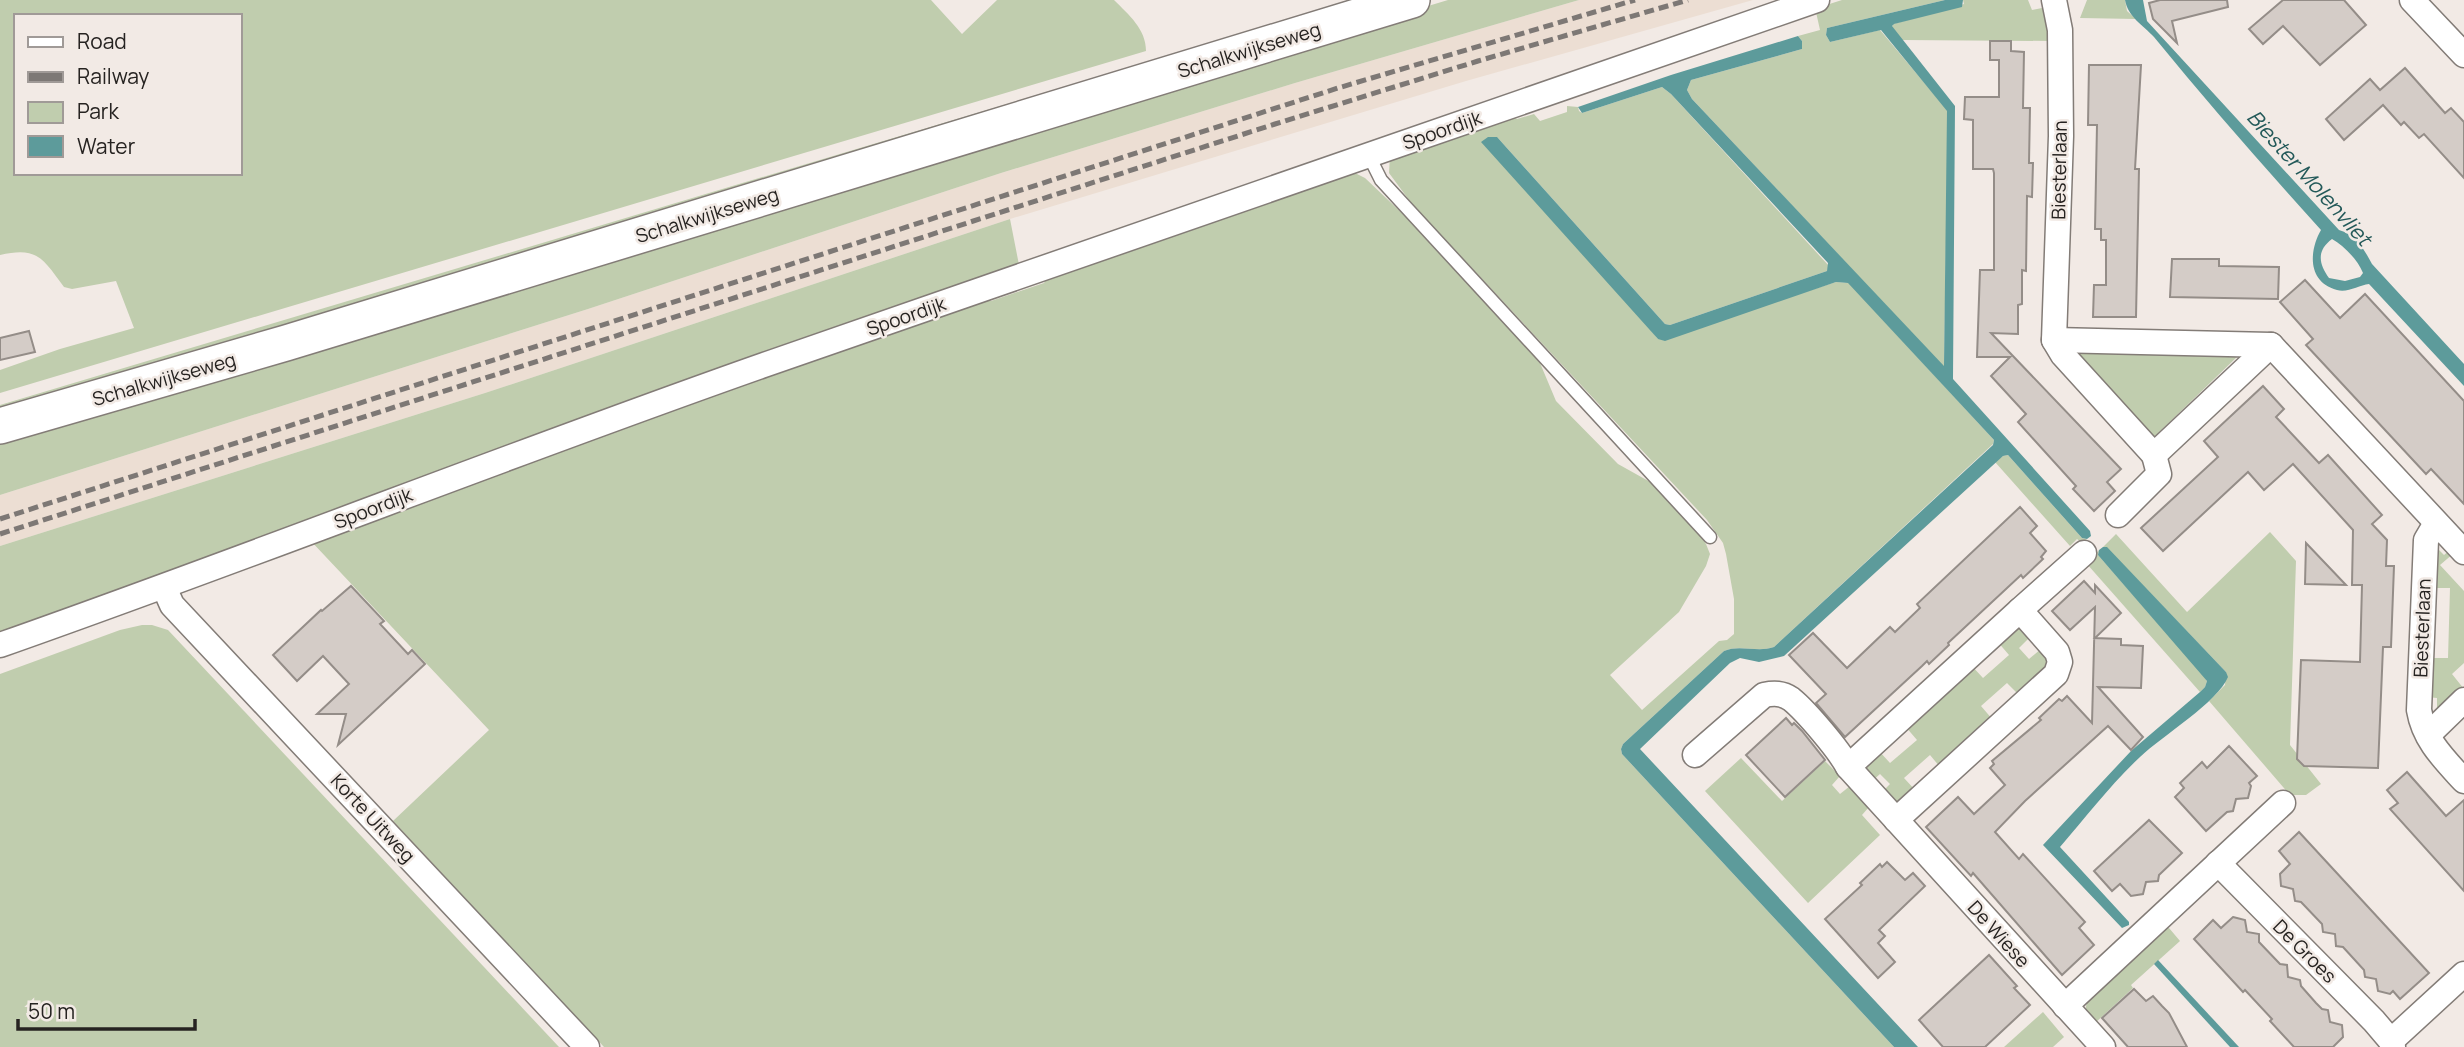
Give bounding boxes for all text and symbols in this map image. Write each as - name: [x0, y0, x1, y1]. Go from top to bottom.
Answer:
- legend: [14, 14, 242, 175]
- street label: Schalkwijkseweg: [1174, 16, 1324, 84]
- text: Road: [77, 27, 127, 55]
- text: Railway: [77, 62, 149, 90]
- text: Park: [77, 97, 119, 125]
- water label: Biester Molenvliet: [2241, 103, 2380, 253]
- street label: Spoordijk: [1399, 104, 1486, 156]
- street label: Biesterlaan: [2045, 120, 2073, 220]
- text: Water: [77, 132, 136, 160]
- street label: Schalkwijkseweg: [632, 181, 782, 249]
- street label: Spoordijk: [863, 290, 950, 342]
- street label: Schalkwijkseweg: [89, 346, 239, 412]
- street label: Spoordijk: [330, 481, 416, 535]
- street label: Biesterlaan: [2407, 578, 2437, 678]
- street label: Korte Uitweg: [325, 768, 421, 868]
- street label: De Wiese: [1962, 895, 2036, 973]
- street label: De Groes: [2268, 914, 2343, 989]
- scale bar: [18, 988, 194, 1032]
- text: 50 m: [28, 997, 75, 1025]

